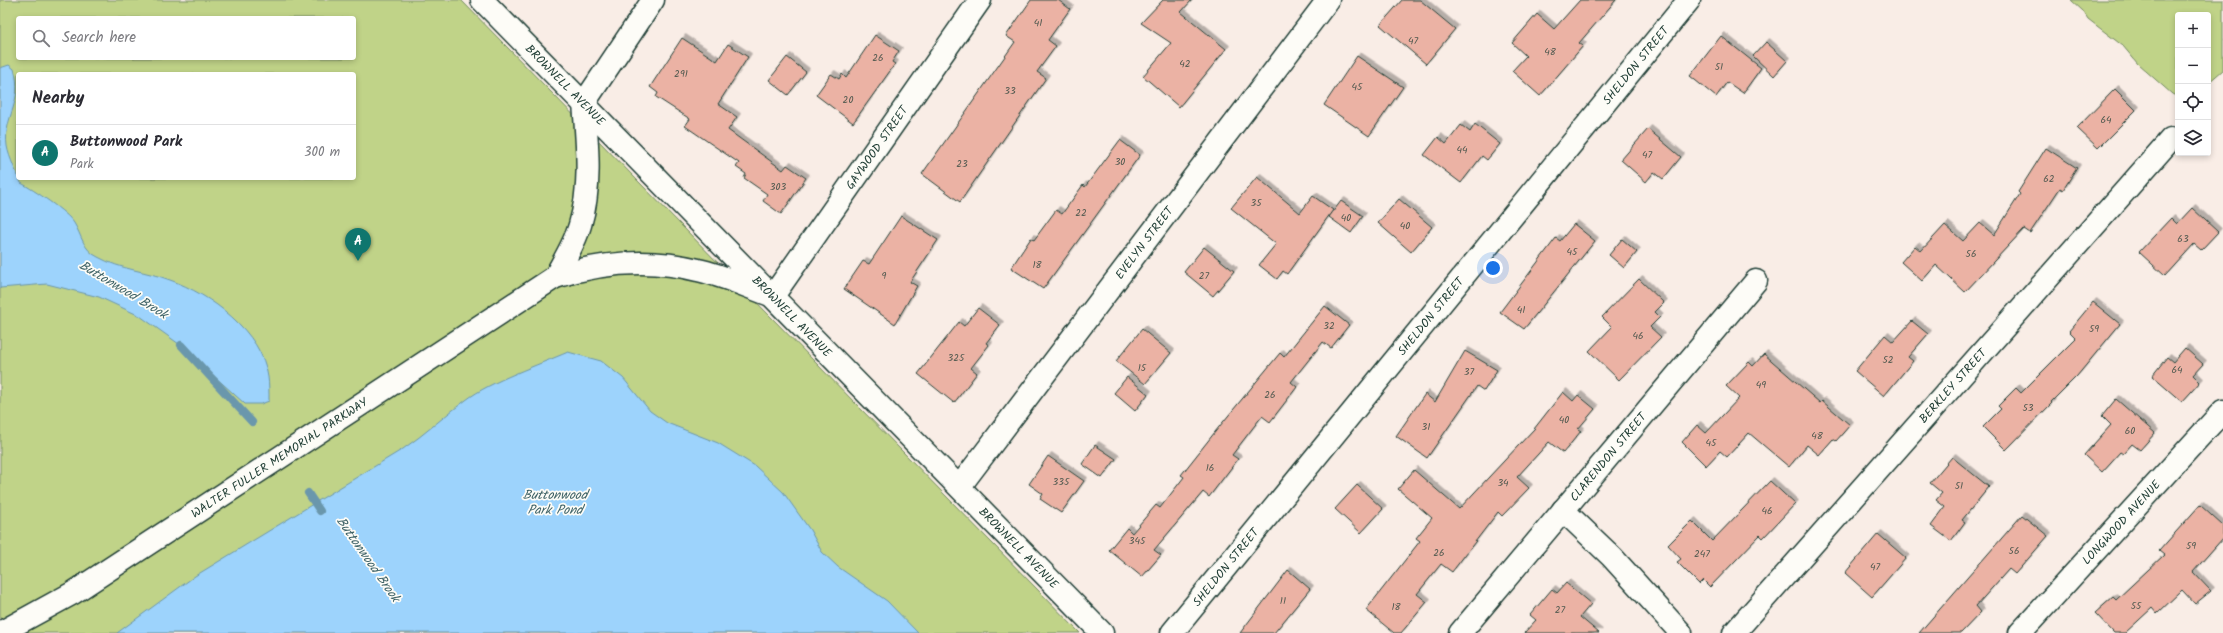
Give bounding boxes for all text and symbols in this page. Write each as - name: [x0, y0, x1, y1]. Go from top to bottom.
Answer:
- map controls: [2175, 12, 2211, 156]
- button: +: [2175, 12, 2211, 48]
- house number: 41: [1034, 15, 1042, 31]
- search box: [16, 16, 356, 60]
- street label: SHELDON STREET: [1598, 21, 1675, 109]
- text: Search here: [62, 26, 136, 50]
- icon: search: [30, 27, 52, 49]
- house number: 47: [1408, 33, 1418, 49]
- street label: BROWNELL AVENUE: [520, 40, 610, 131]
- house number: 48: [1544, 44, 1557, 60]
- button: −: [2175, 48, 2211, 84]
- house number: 26: [872, 50, 884, 66]
- house number: 42: [1179, 56, 1191, 72]
- house number: 51: [1715, 59, 1723, 75]
- house number: 291: [674, 66, 688, 82]
- house number: 45: [1352, 79, 1363, 95]
- house number: 33: [1004, 83, 1016, 99]
- button: locate: [2175, 84, 2211, 120]
- text: Nearby: [32, 85, 84, 112]
- house number: 20: [843, 92, 853, 108]
- street label: GAYWOOD STREET: [841, 101, 914, 194]
- house number: 64: [2100, 112, 2112, 128]
- button: layers: [2175, 120, 2211, 156]
- text: Buttonwood Park: [70, 130, 182, 154]
- text: A: [41, 142, 49, 163]
- text: 300 m: [304, 142, 340, 163]
- house number: 44: [1456, 142, 1468, 158]
- house number: 47: [1642, 147, 1652, 163]
- text: Park: [70, 154, 94, 175]
- house number: 30: [1115, 154, 1125, 170]
- house number: 23: [956, 156, 968, 172]
- house number: 62: [2043, 171, 2055, 187]
- house number: 303: [770, 179, 786, 195]
- house number: 35: [1250, 195, 1262, 211]
- street label: EVELYN STREET: [1111, 201, 1179, 284]
- house number: 22: [1075, 205, 1087, 221]
- house number: 40: [1341, 210, 1351, 226]
- house number: 40: [1400, 218, 1410, 234]
- pin: A: [345, 228, 371, 261]
- house number: 63: [2177, 231, 2189, 247]
- house number: 45: [1567, 244, 1578, 260]
- house number: 56: [1966, 246, 1976, 262]
- water label: Buttonwood Brook: [75, 256, 173, 326]
- house number: 18: [1032, 257, 1043, 273]
- your location: [1483, 258, 1503, 278]
- house number: 9: [882, 268, 887, 284]
- house number: 27: [1199, 268, 1210, 284]
- street label: BROWNELL AVENUE: [747, 272, 837, 363]
- street label: SHELDON STREET: [1393, 272, 1470, 360]
- house number: 41: [1517, 302, 1525, 318]
- house number: 32: [1323, 318, 1335, 334]
- house number: 59: [2089, 321, 2099, 337]
- house number: 46: [1632, 328, 1644, 344]
- street label: BERKLEY STREET: [1915, 343, 1992, 428]
- house number: 325: [948, 350, 965, 366]
- house number: 52: [1882, 352, 1894, 368]
- house number: 15: [1138, 360, 1147, 376]
- house number: 64: [2171, 362, 2183, 378]
- house number: 37: [1464, 364, 1475, 380]
- house number: 49: [1756, 377, 1766, 393]
- house number: 26: [1264, 387, 1276, 403]
- street label: WALTER FULLER MEMORIAL PARKWAY: [187, 392, 373, 523]
- house number: 53: [2022, 400, 2034, 416]
- street label: CLARENDON STREET: [1565, 407, 1653, 506]
- house number: 40: [1559, 412, 1569, 428]
- house number: 31: [1422, 419, 1430, 435]
- house number: 60: [2125, 423, 2135, 439]
- house number: 48: [1811, 428, 1824, 444]
- house number: 45: [1706, 435, 1717, 451]
- house number: 16: [1206, 460, 1214, 476]
- house number: 335: [1053, 474, 1070, 490]
- house number: 34: [1497, 475, 1509, 491]
- street label: LONGWOOD AVENUE: [2078, 475, 2166, 569]
- house number: 51: [1955, 478, 1963, 494]
- water label: Buttonwood Park Pond: [523, 485, 591, 521]
- street label: BROWNELL AVENUE: [974, 503, 1063, 594]
- house number: 46: [1761, 503, 1773, 519]
- water label: Buttonwood Brook: [330, 513, 406, 608]
- street label: SHELDON STREET: [1188, 523, 1265, 611]
- house number: 345: [1129, 533, 1146, 549]
- house number: 59: [2186, 538, 2196, 554]
- house number: 56: [2009, 543, 2019, 559]
- house number: 26: [1433, 545, 1445, 561]
- house number: 247: [1694, 546, 1710, 562]
- house number: 47: [1870, 559, 1880, 575]
- house number: 11: [1280, 593, 1286, 609]
- house number: 55: [2131, 598, 2142, 614]
- house number: 18: [1391, 599, 1402, 615]
- house number: 27: [1555, 602, 1566, 618]

